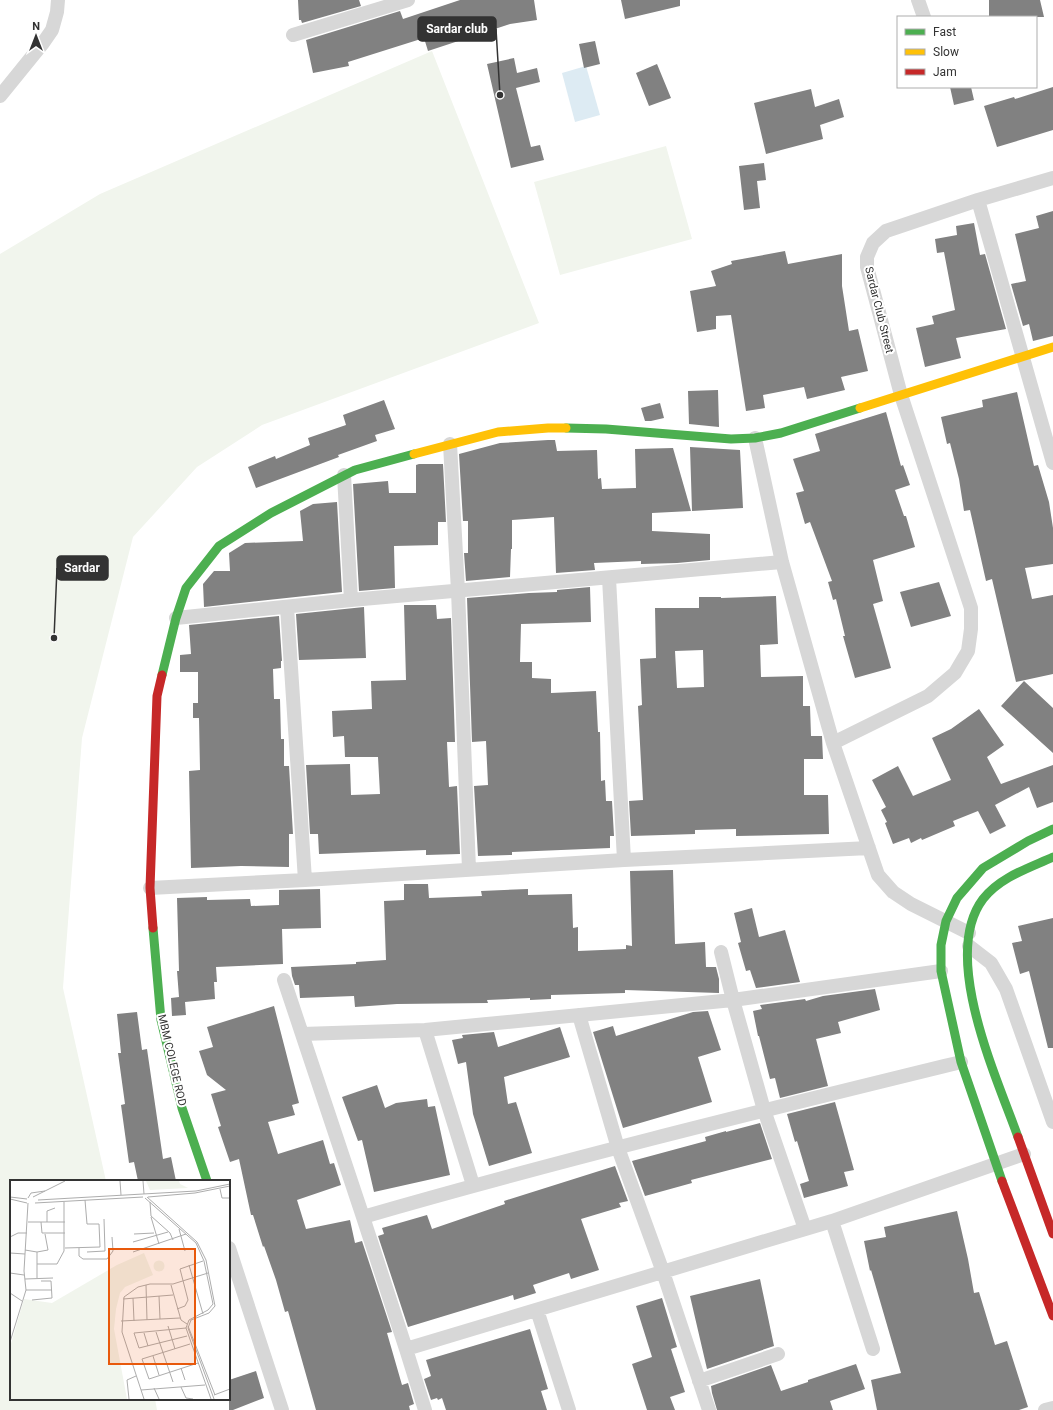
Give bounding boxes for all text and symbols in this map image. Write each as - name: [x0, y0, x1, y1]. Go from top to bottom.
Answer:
- north arrow: [16, 16, 56, 56]
- legend: [897, 16, 1037, 88]
- callout: Sardar club: [418, 17, 496, 41]
- text: N: [32, 20, 40, 33]
- text: Sardar club: [426, 22, 488, 36]
- text: Fast: [933, 25, 956, 39]
- text: Slow: [933, 45, 959, 59]
- text: Jam: [933, 65, 957, 79]
- street label: Sardar Club Street: [862, 265, 896, 355]
- callout: Sardar: [57, 556, 108, 580]
- text: Sardar: [64, 561, 100, 575]
- street label: MBM COLEGE ROD: [155, 1013, 189, 1107]
- inset map: [10, 1180, 230, 1400]

